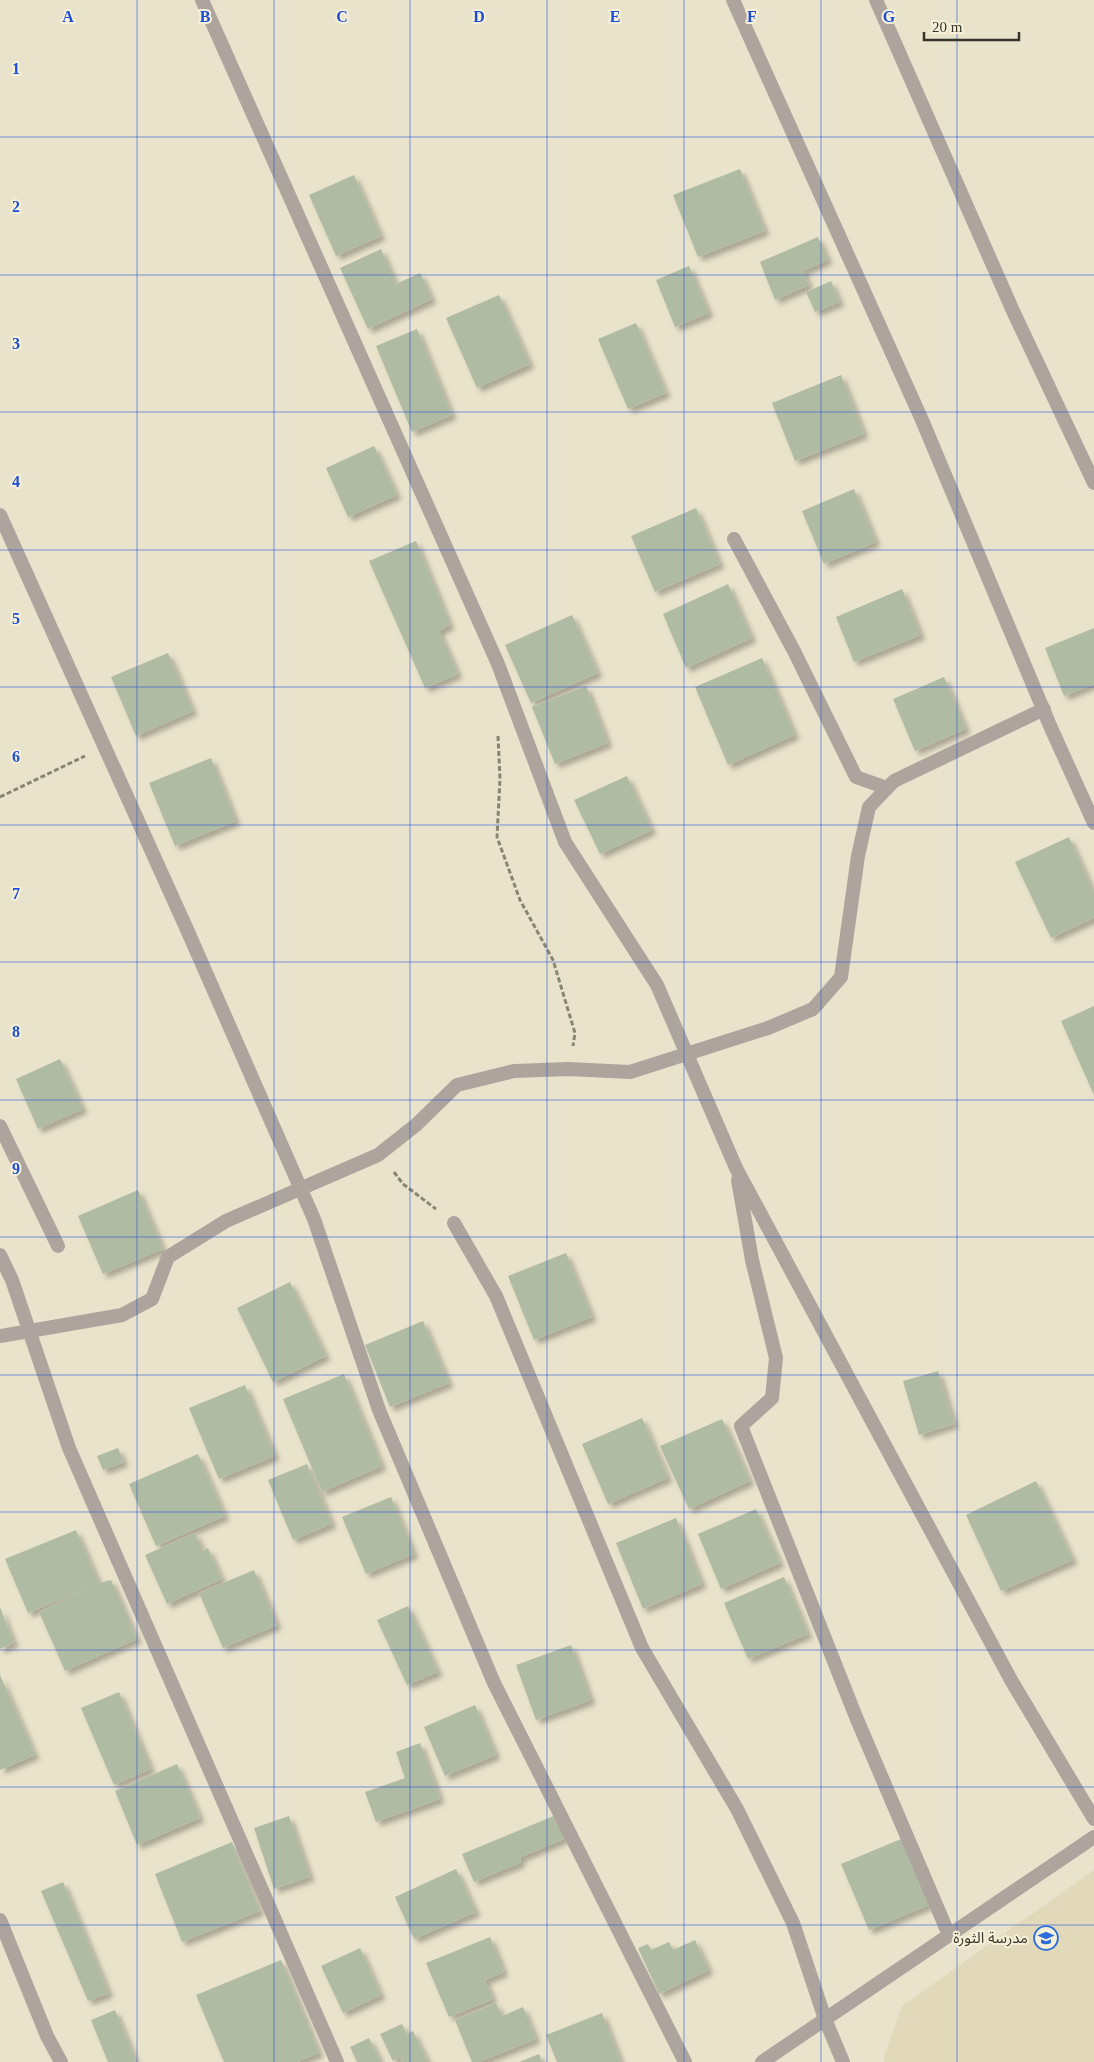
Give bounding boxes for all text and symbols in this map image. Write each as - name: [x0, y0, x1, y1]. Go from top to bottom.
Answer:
- text: A: [62, 8, 74, 25]
- text: B: [200, 8, 211, 25]
- text: C: [336, 8, 348, 25]
- text: D: [473, 8, 485, 25]
- text: E: [610, 8, 620, 25]
- text: F: [747, 8, 757, 25]
- text: G: [883, 8, 896, 25]
- scale bar: [924, 10, 1019, 42]
- text: 20 m: [932, 19, 963, 35]
- text: 1: [12, 60, 20, 77]
- text: 2: [12, 198, 20, 215]
- text: 3: [12, 335, 20, 352]
- text: 4: [12, 473, 20, 490]
- text: 5: [12, 610, 20, 627]
- text: 6: [12, 748, 20, 765]
- text: 7: [12, 885, 20, 902]
- text: 8: [12, 1023, 20, 1040]
- text: 9: [12, 1160, 20, 1177]
- school or university icon: مدرسة الثورة: [1033, 1925, 1059, 1951]
- place label: مدرسة الثورة: [953, 1930, 1028, 1947]

